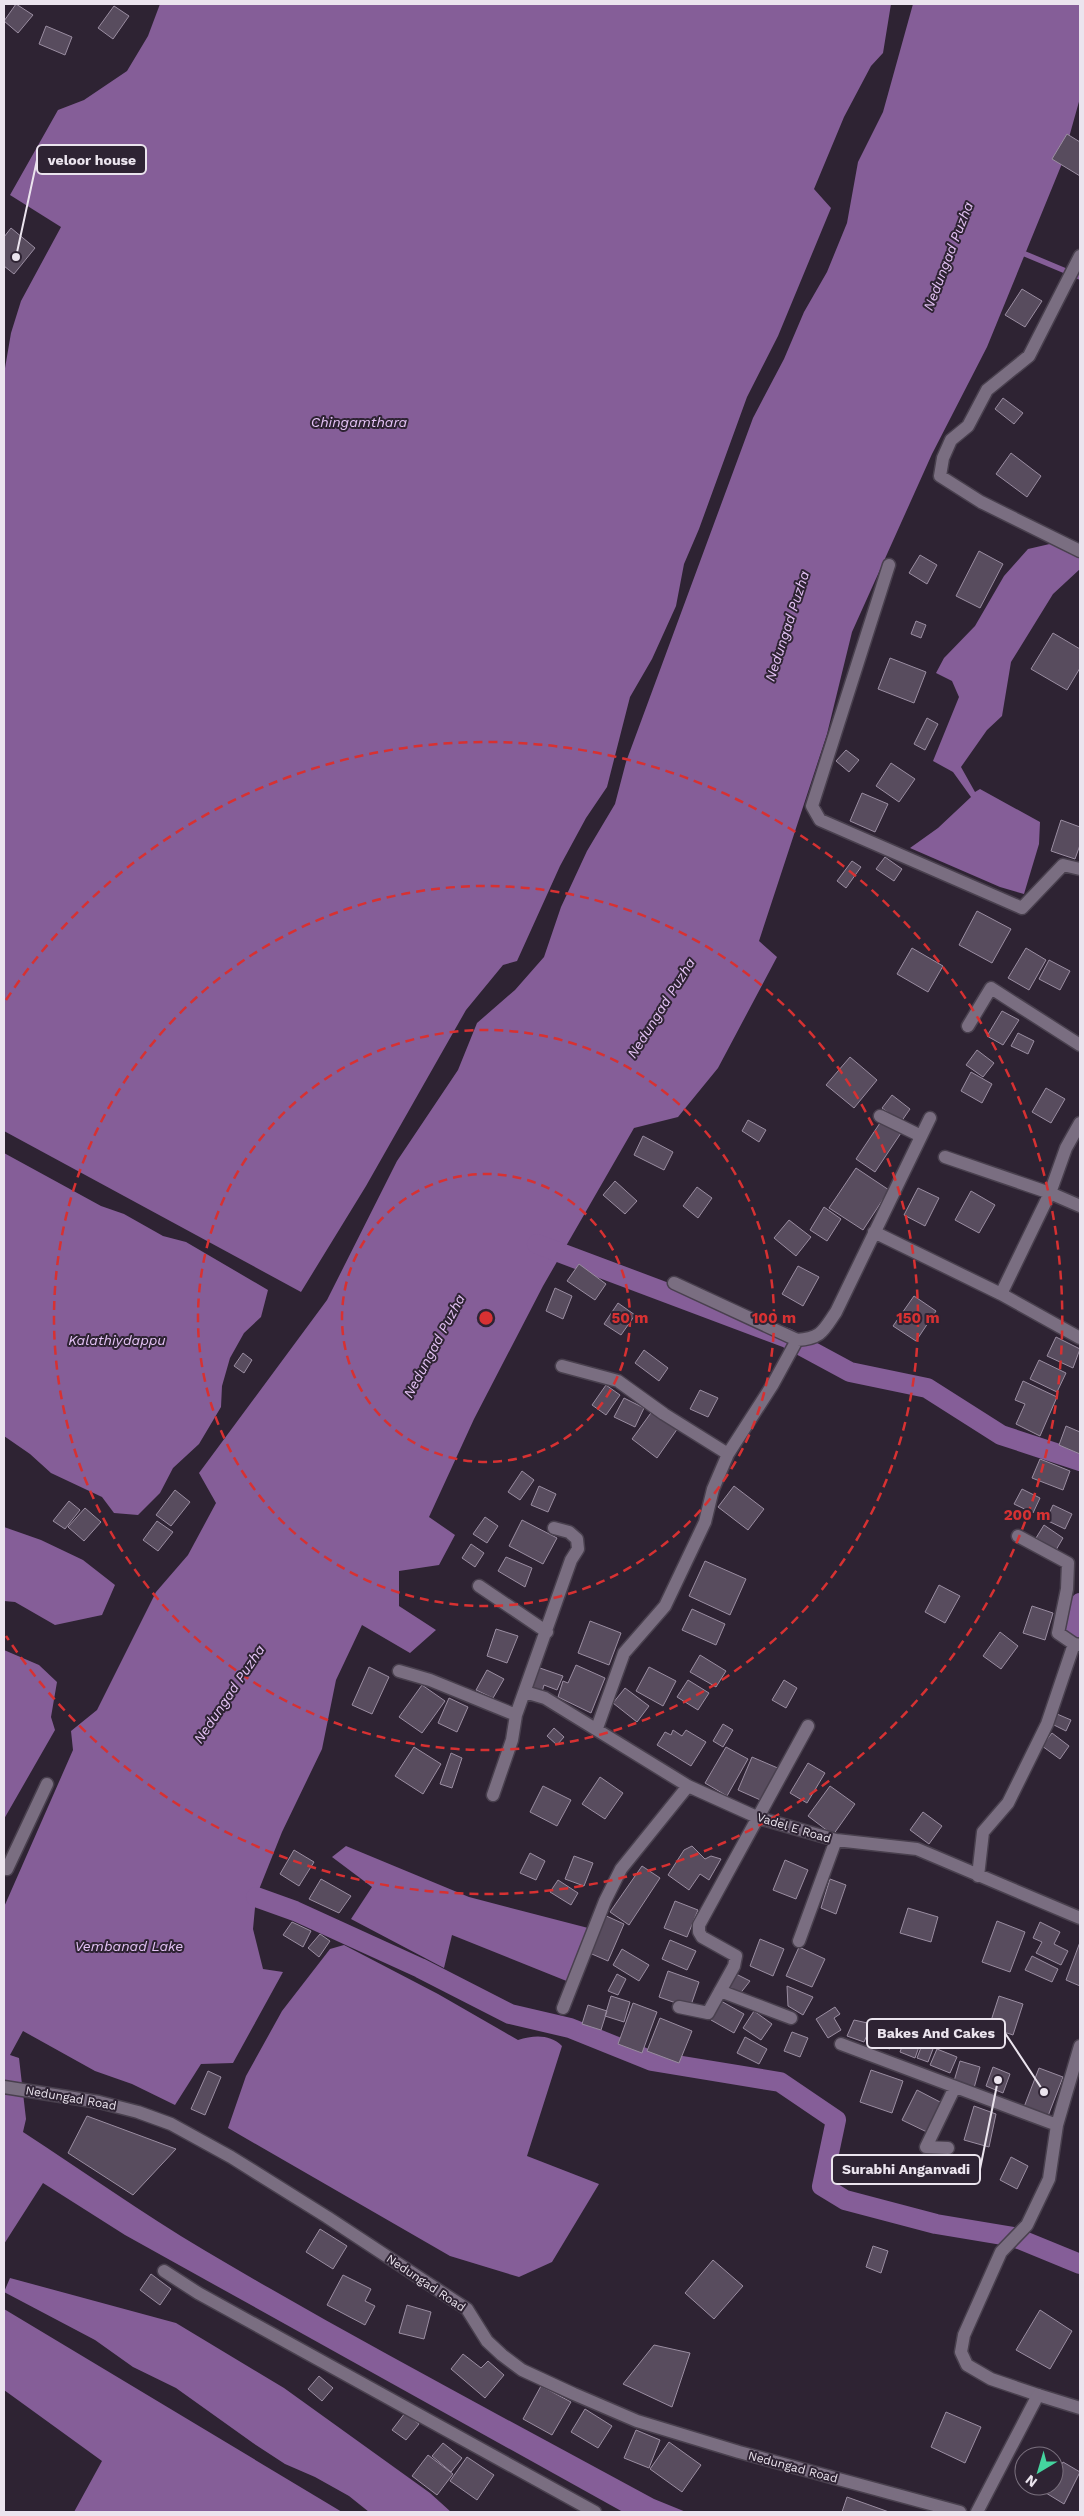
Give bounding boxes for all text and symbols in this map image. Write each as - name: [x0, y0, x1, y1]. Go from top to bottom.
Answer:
- callout: veloor house: [37, 145, 146, 174]
- text: veloor house: [47, 152, 136, 168]
- water label: Nedungad Puzha: [920, 199, 976, 312]
- water label: Chingamthara: [311, 414, 408, 430]
- water label: Nedungad Puzha: [762, 569, 812, 683]
- water label: Nedungad Puzha: [624, 955, 698, 1061]
- water label: Nedungad Puzha: [400, 1291, 468, 1400]
- centre of rings: [477, 1309, 495, 1327]
- text: 50 m: [612, 1309, 648, 1327]
- text: 100 m: [752, 1309, 796, 1327]
- text: 150 m: [896, 1309, 940, 1327]
- water label: Kalathiydappu: [68, 1332, 166, 1348]
- text: 200 m: [1004, 1506, 1050, 1524]
- water label: Nedungad Puzha: [190, 1642, 268, 1746]
- street label: Vadel E Road: [755, 1810, 833, 1846]
- water label: Vembanad Lake: [75, 1938, 183, 1954]
- callout: Bakes And Cakes: [867, 2019, 1005, 2048]
- text: Bakes And Cakes: [877, 2025, 995, 2041]
- street label: Nedungad Road: [24, 2083, 118, 2113]
- callout: Surabhi Anganvadi: [832, 2155, 980, 2184]
- text: Surabhi Anganvadi: [842, 2161, 970, 2177]
- street label: Nedungad Road: [384, 2251, 468, 2315]
- north arrow: [1014, 2446, 1064, 2496]
- street label: Nedungad Road: [747, 2448, 839, 2486]
- text: N: [1022, 2472, 1040, 2491]

